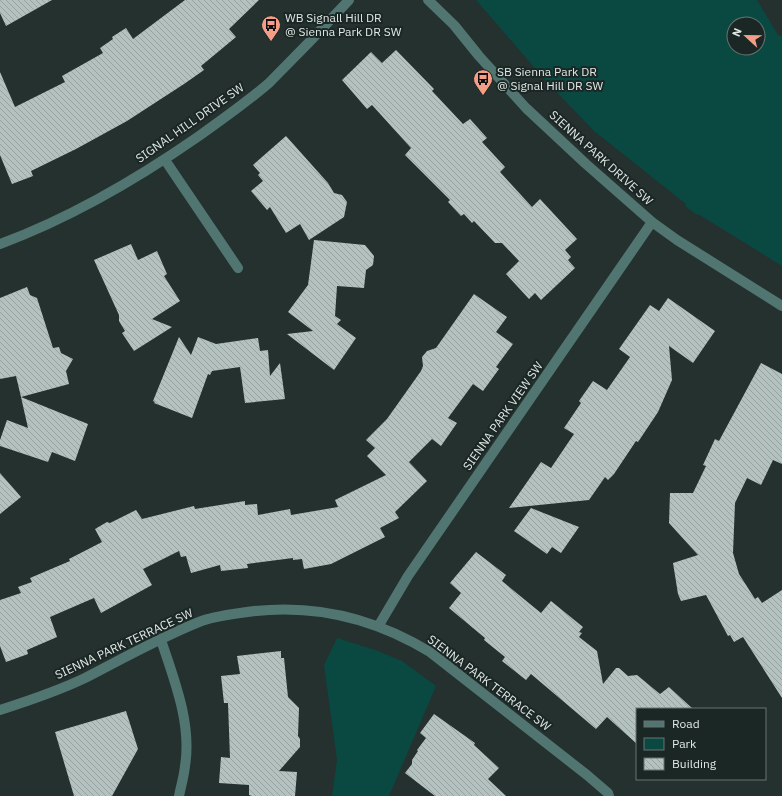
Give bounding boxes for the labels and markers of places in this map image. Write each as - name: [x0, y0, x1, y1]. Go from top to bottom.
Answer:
- place label: WB Signall Hill DR @ Sienna Park DR SW: [285, 10, 402, 39]
- bus stop icon: WB Signall Hill DR @ Sienna Park DR SW: [260, 14, 282, 42]
- place label: SB Sienna Park DR @ Signal Hill DR SW: [497, 64, 604, 93]
- bus stop icon: SB Sienna Park DR @ Signal Hill DR SW: [472, 68, 494, 96]

